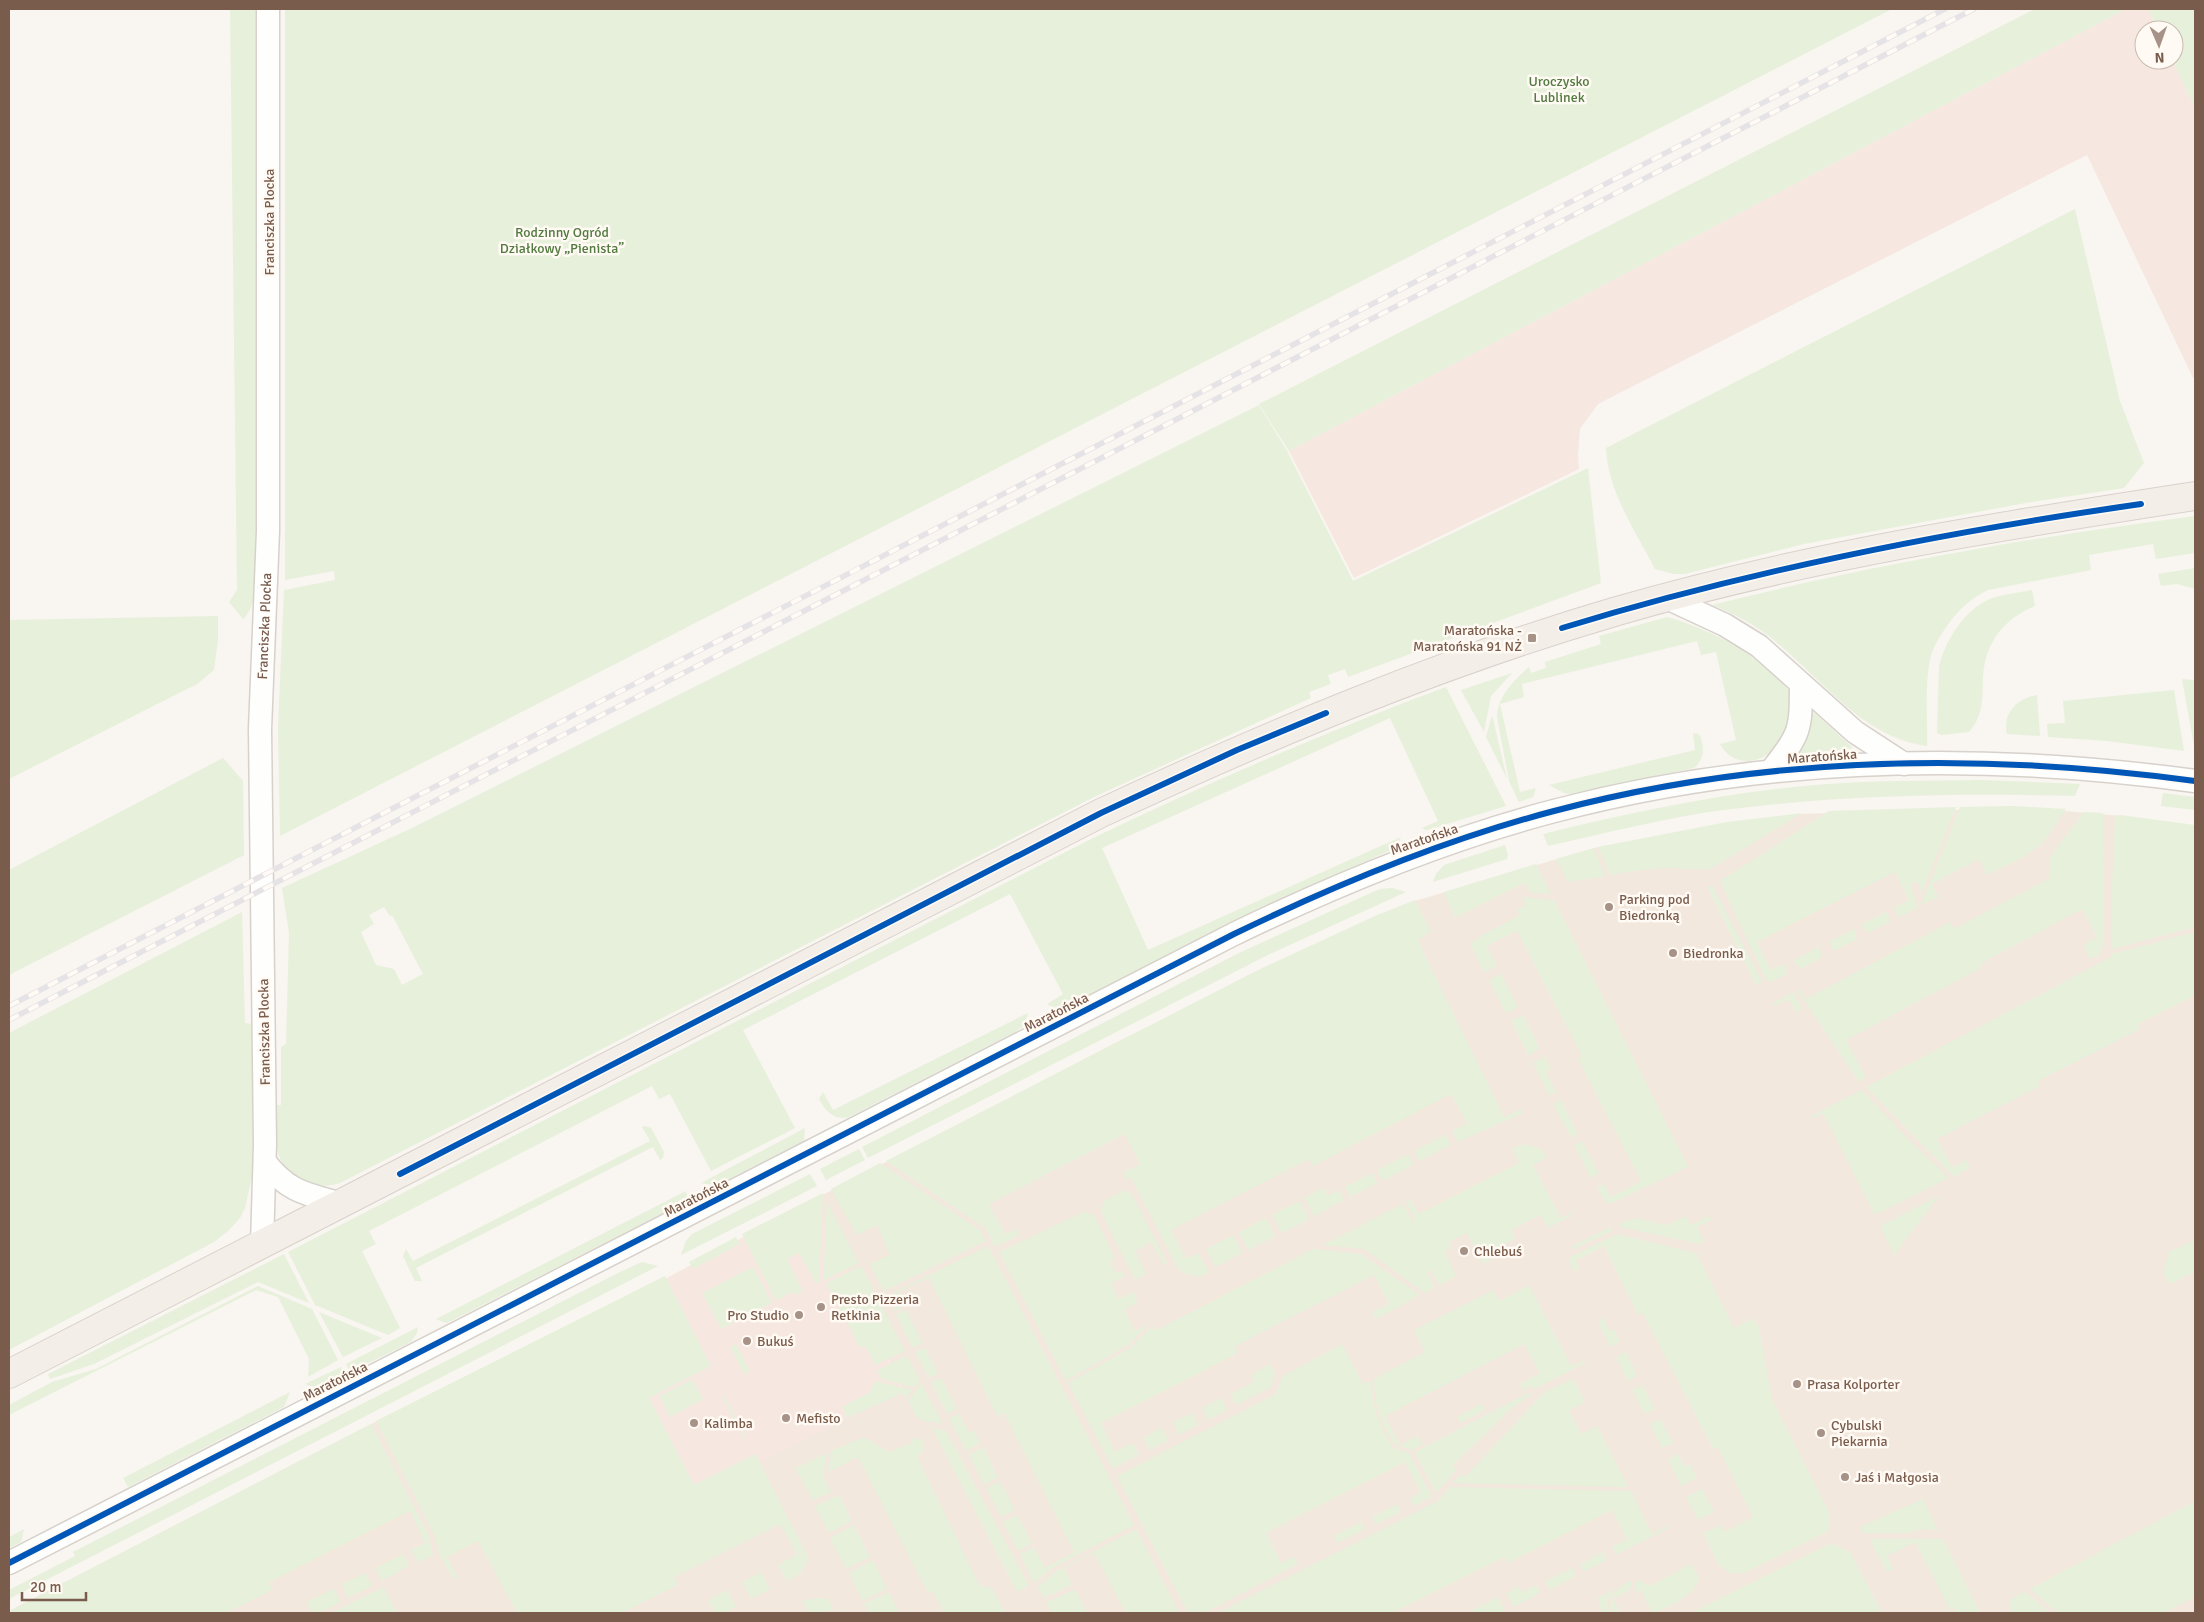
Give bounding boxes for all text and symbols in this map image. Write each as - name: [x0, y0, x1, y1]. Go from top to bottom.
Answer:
- north arrow: [2134, 20, 2184, 70]
- text: N: [2154, 49, 2165, 66]
- park label: Uroczysko Lublinek: [1528, 73, 1590, 106]
- street label: Franciszka Plocka: [261, 169, 278, 275]
- park label: Rodzinny Ogród Działkowy „Pienista”: [500, 224, 624, 257]
- street label: Franciszka Plocka: [254, 572, 275, 680]
- place label: Maratońska - Maratońska 91 NŻ: [1413, 622, 1522, 655]
- marker: Maratońska - Maratońska 91 NŻ: [1526, 632, 1538, 644]
- street label: Maratońska: [1786, 746, 1858, 767]
- street label: Maratońska: [1388, 820, 1460, 859]
- place label: Parking pod Biedronką: [1619, 891, 1690, 924]
- marker: Parking pod Biedronką: [1603, 901, 1615, 913]
- place label: Biedronka: [1683, 945, 1744, 962]
- marker: Biedronka: [1667, 947, 1679, 959]
- street label: Franciszka Plocka: [255, 978, 274, 1086]
- street label: Maratońska: [1021, 989, 1091, 1036]
- street label: Maratońska: [661, 1174, 731, 1221]
- place label: Chlebuś: [1474, 1243, 1522, 1260]
- marker: Chlebuś: [1458, 1245, 1470, 1257]
- place label: Presto Pizzeria Retkinia: [831, 1291, 919, 1324]
- marker: Presto Pizzeria Retkinia: [815, 1301, 827, 1313]
- place label: Pro Studio: [727, 1307, 789, 1324]
- marker: Pro Studio: [793, 1309, 805, 1321]
- place label: Bukuś: [757, 1333, 794, 1350]
- marker: Bukuś: [741, 1335, 753, 1347]
- street label: Maratońska: [300, 1358, 370, 1405]
- place label: Prasa Kolporter: [1807, 1376, 1901, 1393]
- marker: Prasa Kolporter: [1791, 1378, 1803, 1390]
- place label: Mefisto: [796, 1410, 841, 1427]
- marker: Mefisto: [780, 1412, 792, 1424]
- place label: Kalimba: [704, 1415, 753, 1432]
- marker: Kalimba: [688, 1417, 700, 1429]
- place label: Cybulski Piekarnia: [1831, 1417, 1888, 1450]
- marker: Cybulski Piekarnia: [1815, 1427, 1827, 1439]
- place label: Jaś i Małgosia: [1855, 1469, 1939, 1486]
- marker: Jaś i Małgosia: [1839, 1471, 1851, 1483]
- scale bar: [22, 1570, 86, 1602]
- text: 20 m: [30, 1578, 61, 1596]

